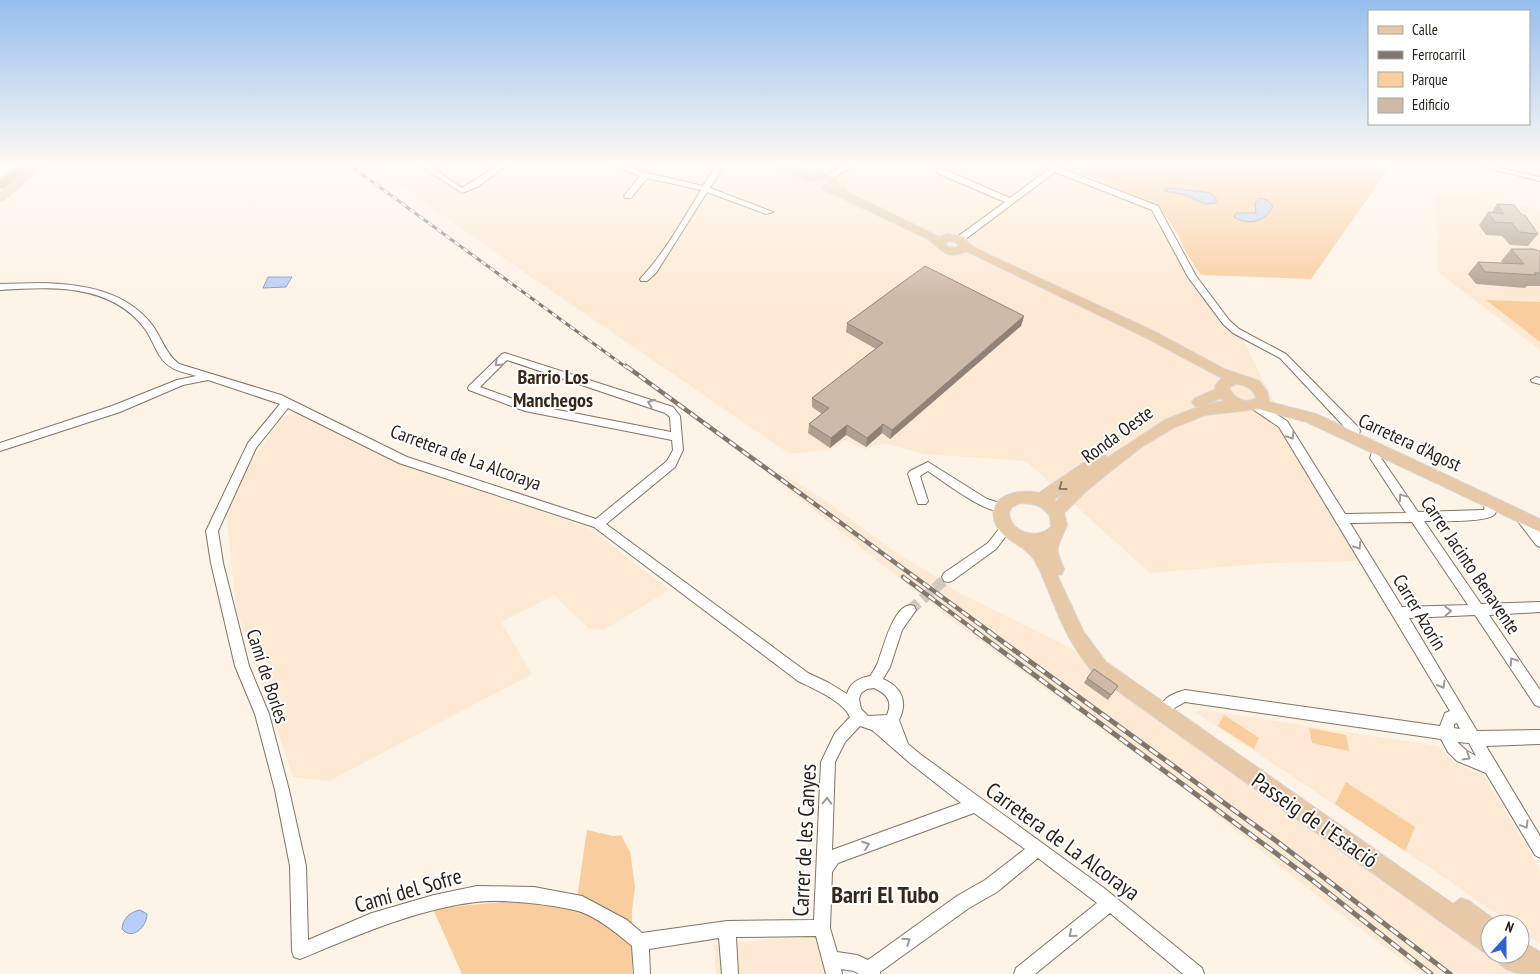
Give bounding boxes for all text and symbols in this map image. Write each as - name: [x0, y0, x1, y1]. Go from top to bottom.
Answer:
- legend: [1368, 10, 1530, 125]
- text: Calle: [1412, 20, 1438, 39]
- text: Ferrocarril: [1412, 45, 1466, 64]
- text: Parque: [1412, 70, 1448, 89]
- text: Edificio: [1412, 95, 1450, 114]
- one-way arrow: [495, 357, 504, 366]
- district label: Barrio Los Manchegos: [513, 364, 593, 413]
- one-way arrow: [647, 399, 656, 409]
- street label: Ronda Oeste: [1077, 400, 1158, 468]
- street label: Carretera d'Agost: [1355, 408, 1466, 477]
- street label: Carretera de La Alcoraya: [387, 419, 545, 495]
- one-way arrow: [1285, 431, 1294, 440]
- one-way arrow: [1058, 481, 1068, 490]
- street label: Carrer Jacinto Benavente: [1416, 491, 1526, 639]
- one-way arrow: [1399, 493, 1408, 503]
- one-way arrow: [1351, 540, 1361, 549]
- street label: Carrer Azorín: [1388, 570, 1452, 654]
- one-way arrow: [1444, 605, 1452, 616]
- street label: Camí de Borles: [241, 626, 295, 726]
- one-way arrow: [1510, 657, 1519, 666]
- one-way arrow: [1435, 680, 1445, 689]
- one-way arrow: [1462, 751, 1471, 761]
- street label: Carrer de les Canyes: [786, 763, 822, 917]
- street label: Passeig de l'Estació: [1247, 766, 1383, 874]
- street label: Carretera de La Alcoraya: [981, 776, 1145, 906]
- one-way arrow: [822, 797, 832, 805]
- one-way arrow: [1518, 819, 1528, 828]
- one-way arrow: [862, 841, 870, 851]
- street label: Camí del Sofre: [351, 861, 465, 919]
- district label: Barri El Tubo: [831, 879, 939, 910]
- north arrow: [1480, 914, 1530, 964]
- text: N: [1503, 917, 1516, 937]
- one-way arrow: [1069, 928, 1078, 936]
- one-way arrow: [901, 938, 911, 947]

